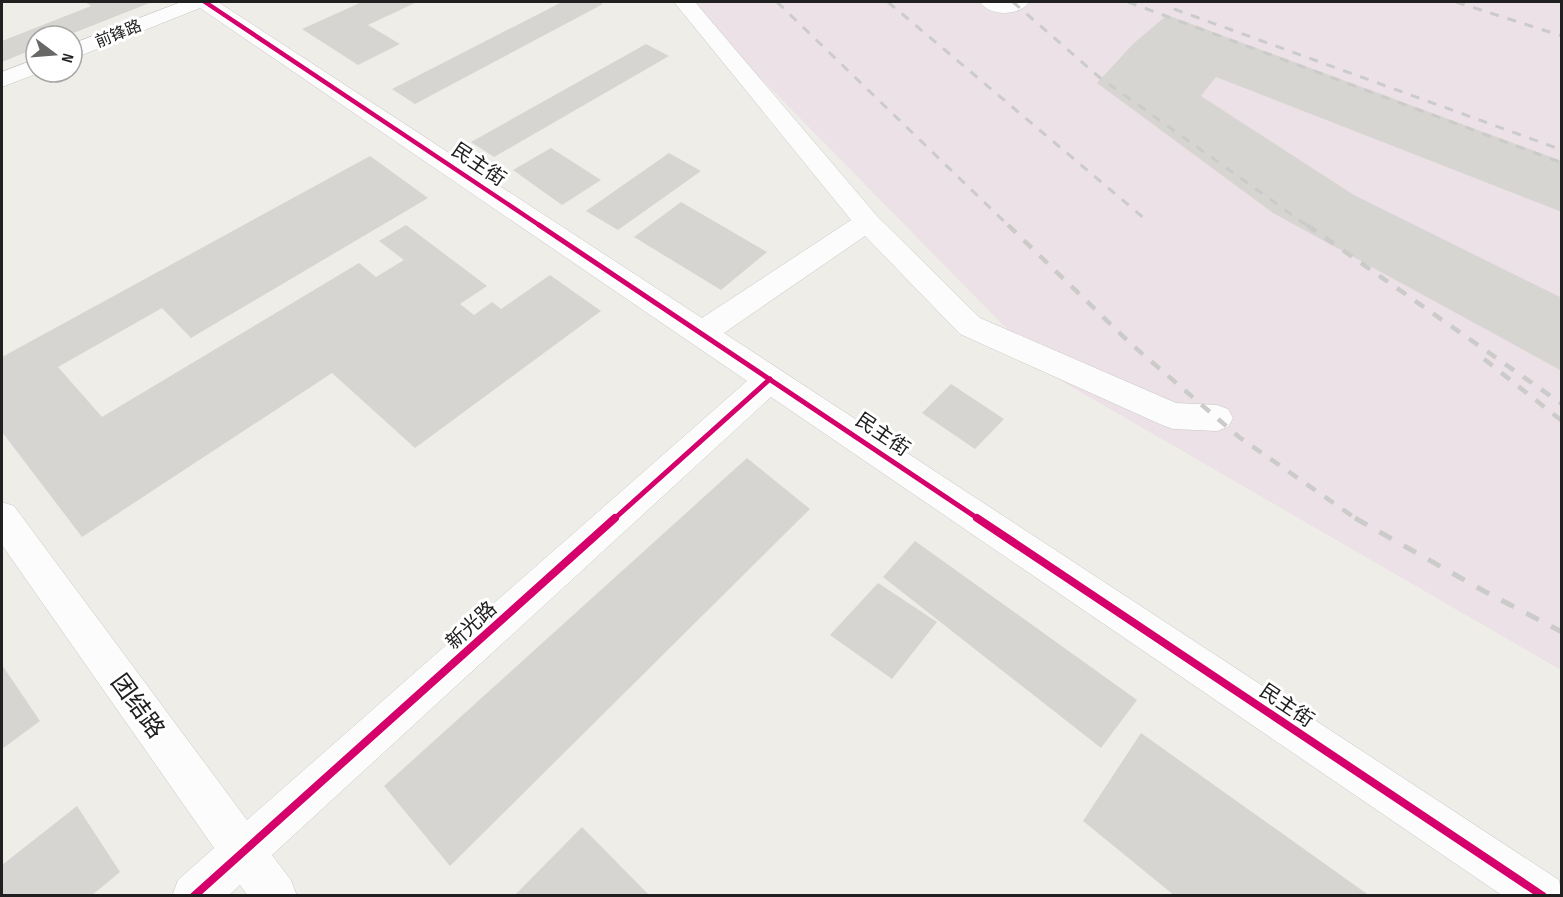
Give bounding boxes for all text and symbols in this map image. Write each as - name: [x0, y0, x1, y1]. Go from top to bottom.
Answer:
- street label: 前锋路: [93, 17, 144, 52]
- north arrow: [24, 24, 84, 84]
- text: N: [57, 51, 77, 64]
- street label: 民主街: [447, 138, 510, 192]
- street label: 民主街: [851, 408, 914, 462]
- street label: 新光路: [441, 597, 502, 655]
- street label: 团结路: [105, 669, 170, 744]
- street label: 民主街: [1255, 679, 1318, 733]

